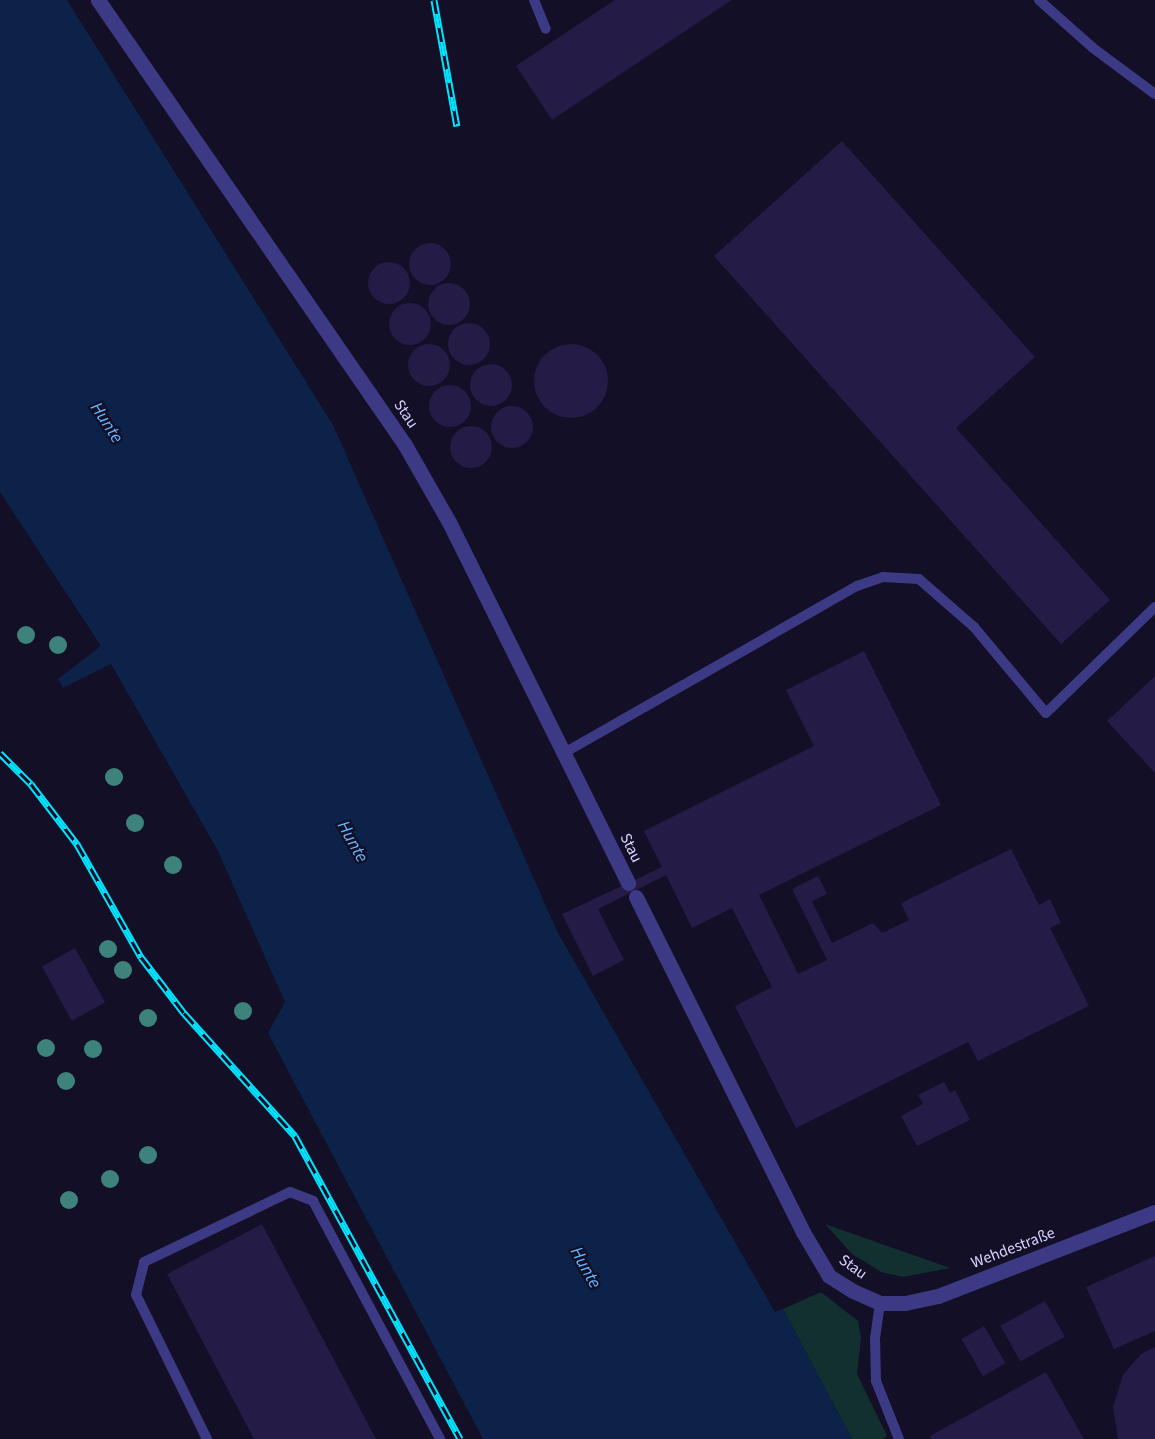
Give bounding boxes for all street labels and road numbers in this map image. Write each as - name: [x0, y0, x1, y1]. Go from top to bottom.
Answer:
- street label: Stau: [390, 396, 422, 432]
- street label: Stau: [616, 830, 646, 866]
- street label: Wehdestraße: [968, 1223, 1058, 1273]
- street label: Stau: [835, 1250, 871, 1284]

